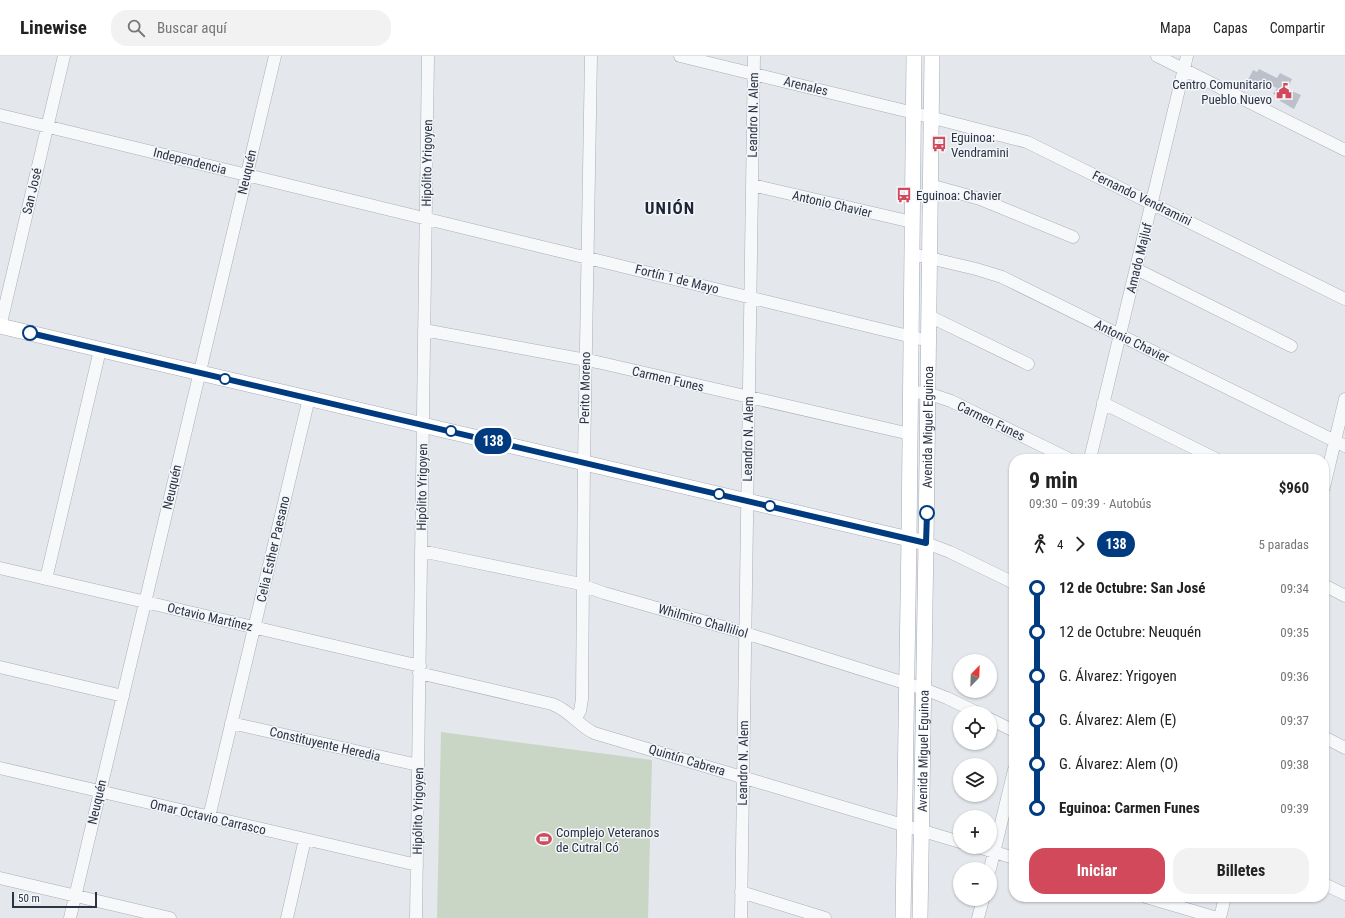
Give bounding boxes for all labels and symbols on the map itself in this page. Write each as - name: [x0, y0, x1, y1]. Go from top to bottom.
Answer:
- street label: Leandro N. Alem: [745, 72, 761, 158]
- street label: Arenales: [782, 73, 830, 99]
- place label: Centro Comunitario Pueblo Nuevo: [1172, 77, 1272, 107]
- public building icon: Centro Comunitario Pueblo Nuevo: [1275, 82, 1293, 100]
- street label: Hipólito Yrigoyen: [419, 119, 435, 207]
- place label: Eguinoa: Vendramini: [951, 130, 1009, 160]
- bus stop icon: Eguinoa: Vendramini: [930, 135, 948, 153]
- street label: Independencia: [152, 145, 228, 177]
- street label: Neuquén: [235, 148, 259, 196]
- street label: San José: [19, 166, 45, 216]
- street label: Fernando Vendramini: [1090, 167, 1194, 229]
- bus stop icon: Eguinoa: Chavier: [895, 186, 913, 204]
- street label: Antonio Chavier: [791, 188, 873, 220]
- place label: Eguinoa: Chavier: [916, 188, 1002, 203]
- district label: UNIÓN: [645, 198, 695, 218]
- street label: Amado Majluf: [1123, 221, 1155, 295]
- street label: Fortín 1 de Mayo: [634, 261, 720, 297]
- street label: Antonio Chavier: [1092, 316, 1172, 366]
- unlabelled marker: [22, 325, 38, 341]
- street label: Perito Moreno: [577, 352, 593, 424]
- street label: Carmen Funes: [631, 363, 706, 395]
- street label: Avenida Miguel Eguinoa: [919, 366, 936, 488]
- unlabelled marker: [219, 373, 231, 385]
- street label: Leandro N. Alem: [740, 396, 756, 482]
- street label: Carmen Funes: [955, 398, 1027, 444]
- unlabelled marker: [445, 425, 457, 437]
- line badge: 138: [470, 428, 516, 454]
- street label: Hipólito Yrigoyen: [414, 443, 430, 531]
- street label: Neuquén: [160, 463, 184, 511]
- unlabelled marker: [713, 488, 725, 500]
- street label: Celia Esther Paesano: [253, 494, 293, 604]
- unlabelled marker: [764, 500, 776, 512]
- unlabelled marker: [919, 505, 935, 521]
- street label: Octavio Martínez: [166, 600, 254, 634]
- street label: Whilmiro Challiliol: [656, 601, 750, 641]
- north arrow: [953, 654, 997, 698]
- street label: Avenida Miguel Eguinoa: [914, 690, 931, 812]
- street label: Leandro N. Alem: [735, 720, 751, 806]
- street label: Constituyente Heredia: [268, 724, 382, 764]
- street label: Quintín Cabrera: [647, 741, 727, 779]
- street label: Hipólito Yrigoyen: [410, 767, 426, 855]
- street label: Neuquén: [85, 778, 109, 826]
- street label: Omar Octavio Carrasco: [149, 796, 267, 838]
- place label: Complejo Veteranos de Cutral Có: [556, 825, 659, 855]
- sports icon: Complejo Veteranos de Cutral Có: [535, 830, 553, 848]
- scale bar: [12, 890, 97, 909]

